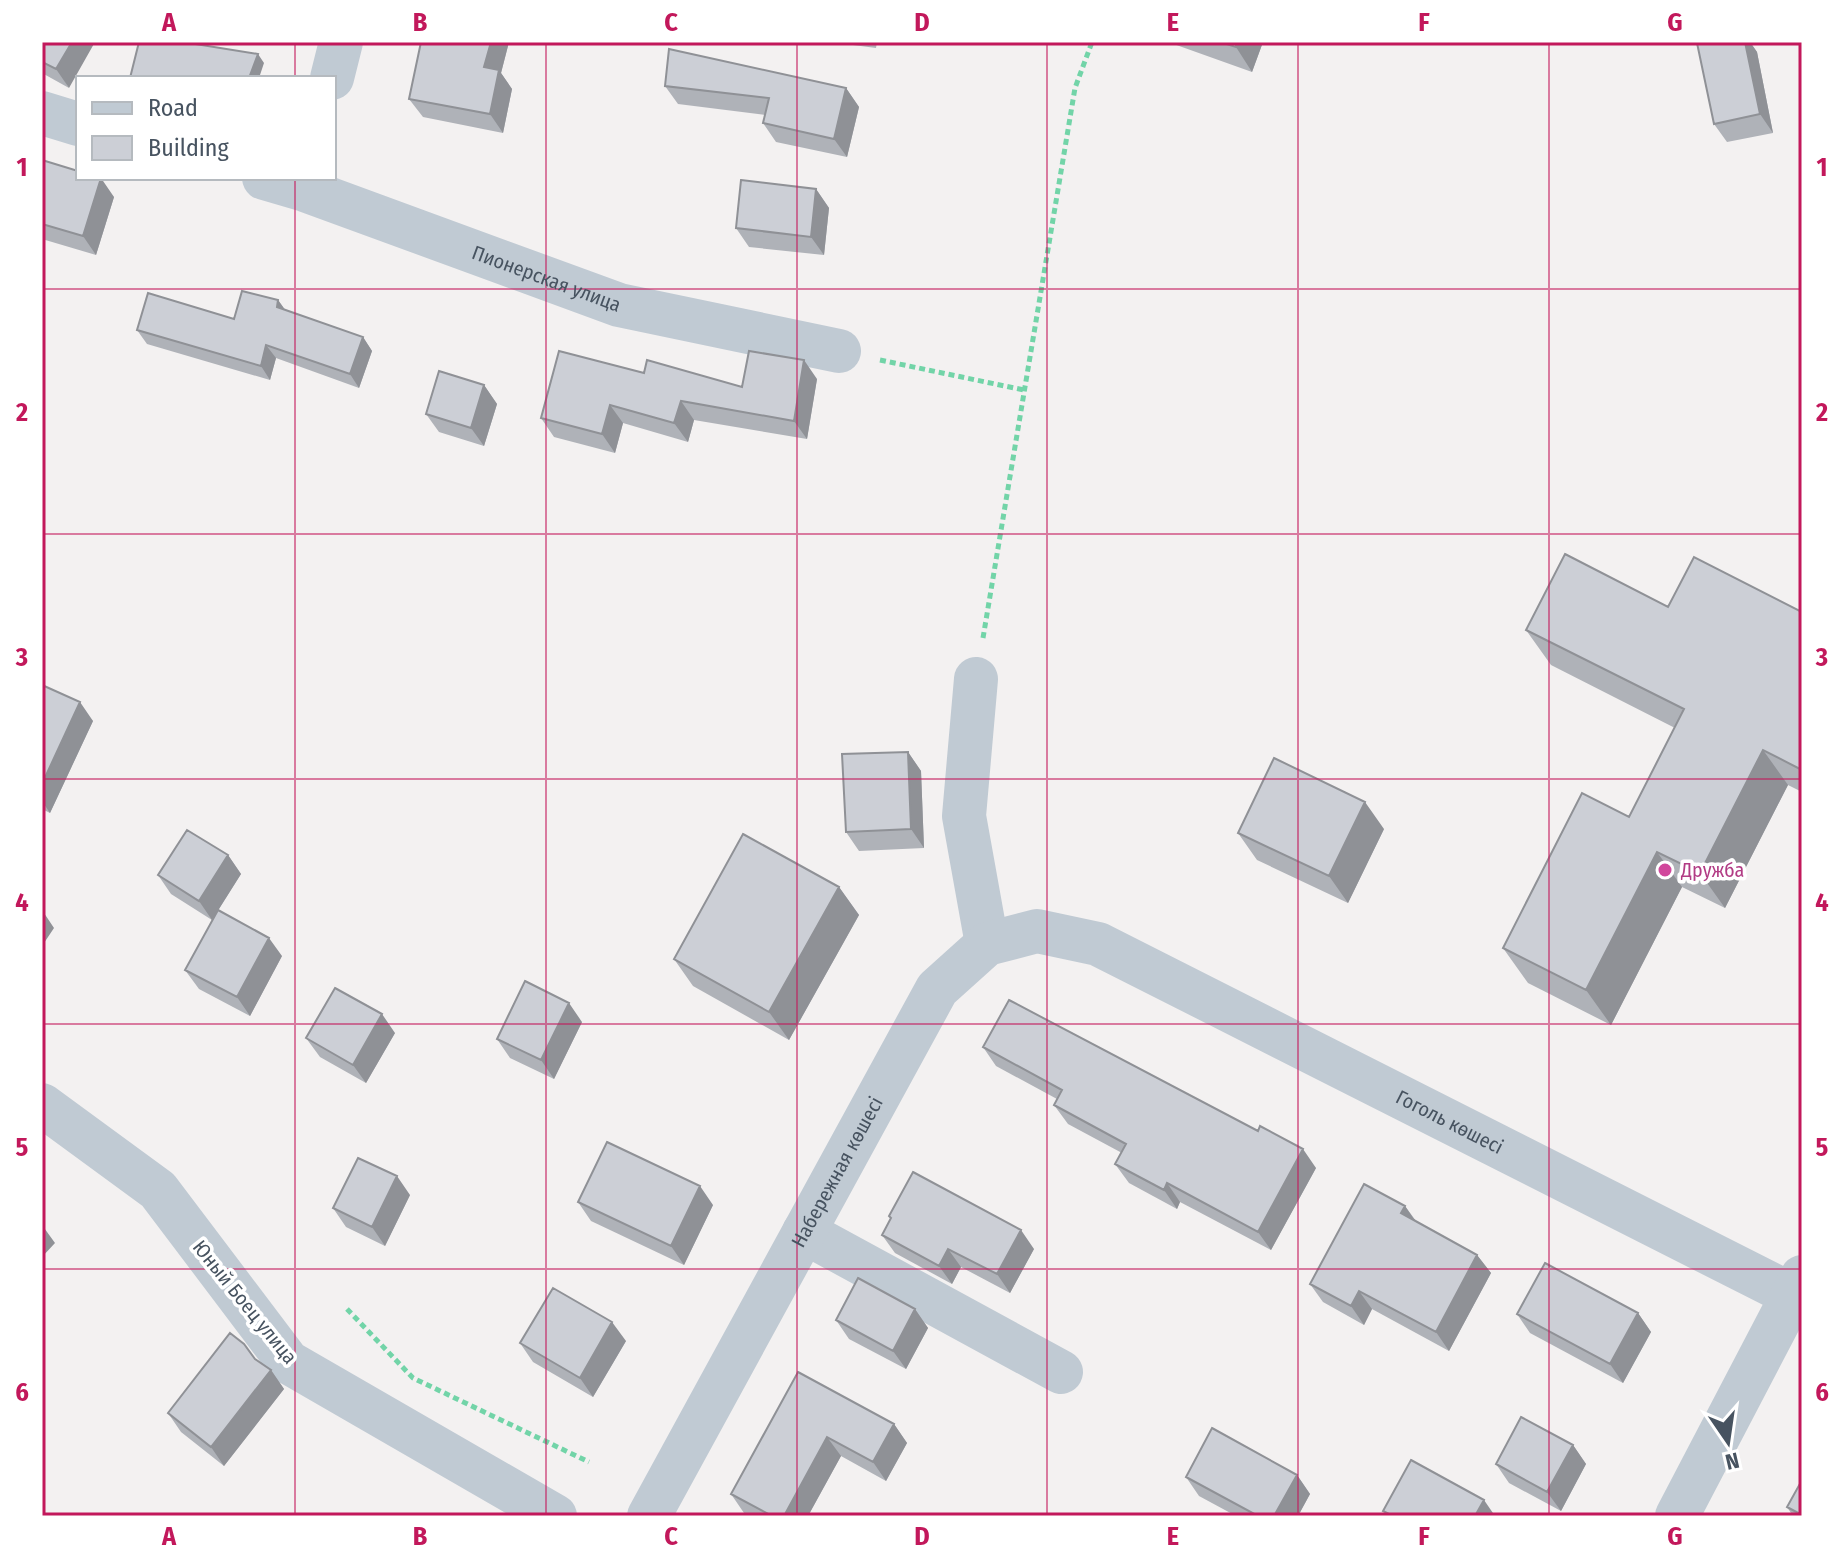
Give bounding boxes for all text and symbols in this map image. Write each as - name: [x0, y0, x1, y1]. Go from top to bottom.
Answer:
- text: A: [161, 7, 177, 38]
- text: B: [413, 7, 428, 38]
- text: C: [664, 7, 678, 38]
- text: D: [914, 7, 930, 38]
- text: E: [1167, 7, 1179, 38]
- text: F: [1418, 7, 1430, 38]
- text: G: [1667, 7, 1683, 38]
- legend: [76, 76, 336, 180]
- text: Road: [148, 94, 198, 122]
- text: Building: [148, 134, 230, 162]
- text: 1: [17, 152, 28, 183]
- text: 1: [1817, 152, 1828, 183]
- street label: Пионерская улица: [469, 240, 624, 317]
- text: 2: [15, 397, 28, 428]
- text: 2: [1815, 397, 1828, 428]
- text: 3: [15, 642, 28, 673]
- text: 3: [1815, 642, 1828, 673]
- place label: Дружба: [1680, 858, 1744, 882]
- marker: Дружба: [1656, 861, 1674, 879]
- text: 4: [15, 887, 29, 918]
- text: 4: [1815, 887, 1829, 918]
- street label: Гоголь көшесі: [1392, 1085, 1507, 1159]
- street label: Набережная көшесі: [786, 1093, 888, 1251]
- text: 5: [16, 1132, 29, 1163]
- text: 5: [1816, 1132, 1829, 1163]
- street label: Юный Боец улица: [188, 1235, 302, 1369]
- text: 6: [15, 1377, 29, 1408]
- text: 6: [1815, 1377, 1829, 1408]
- north arrow: [1688, 1402, 1768, 1482]
- text: N: [1723, 1446, 1742, 1476]
- text: A: [161, 1521, 177, 1552]
- text: B: [413, 1521, 428, 1552]
- text: C: [664, 1521, 678, 1552]
- text: D: [914, 1521, 930, 1552]
- text: E: [1167, 1521, 1179, 1552]
- text: F: [1418, 1521, 1430, 1552]
- text: G: [1667, 1521, 1683, 1552]

